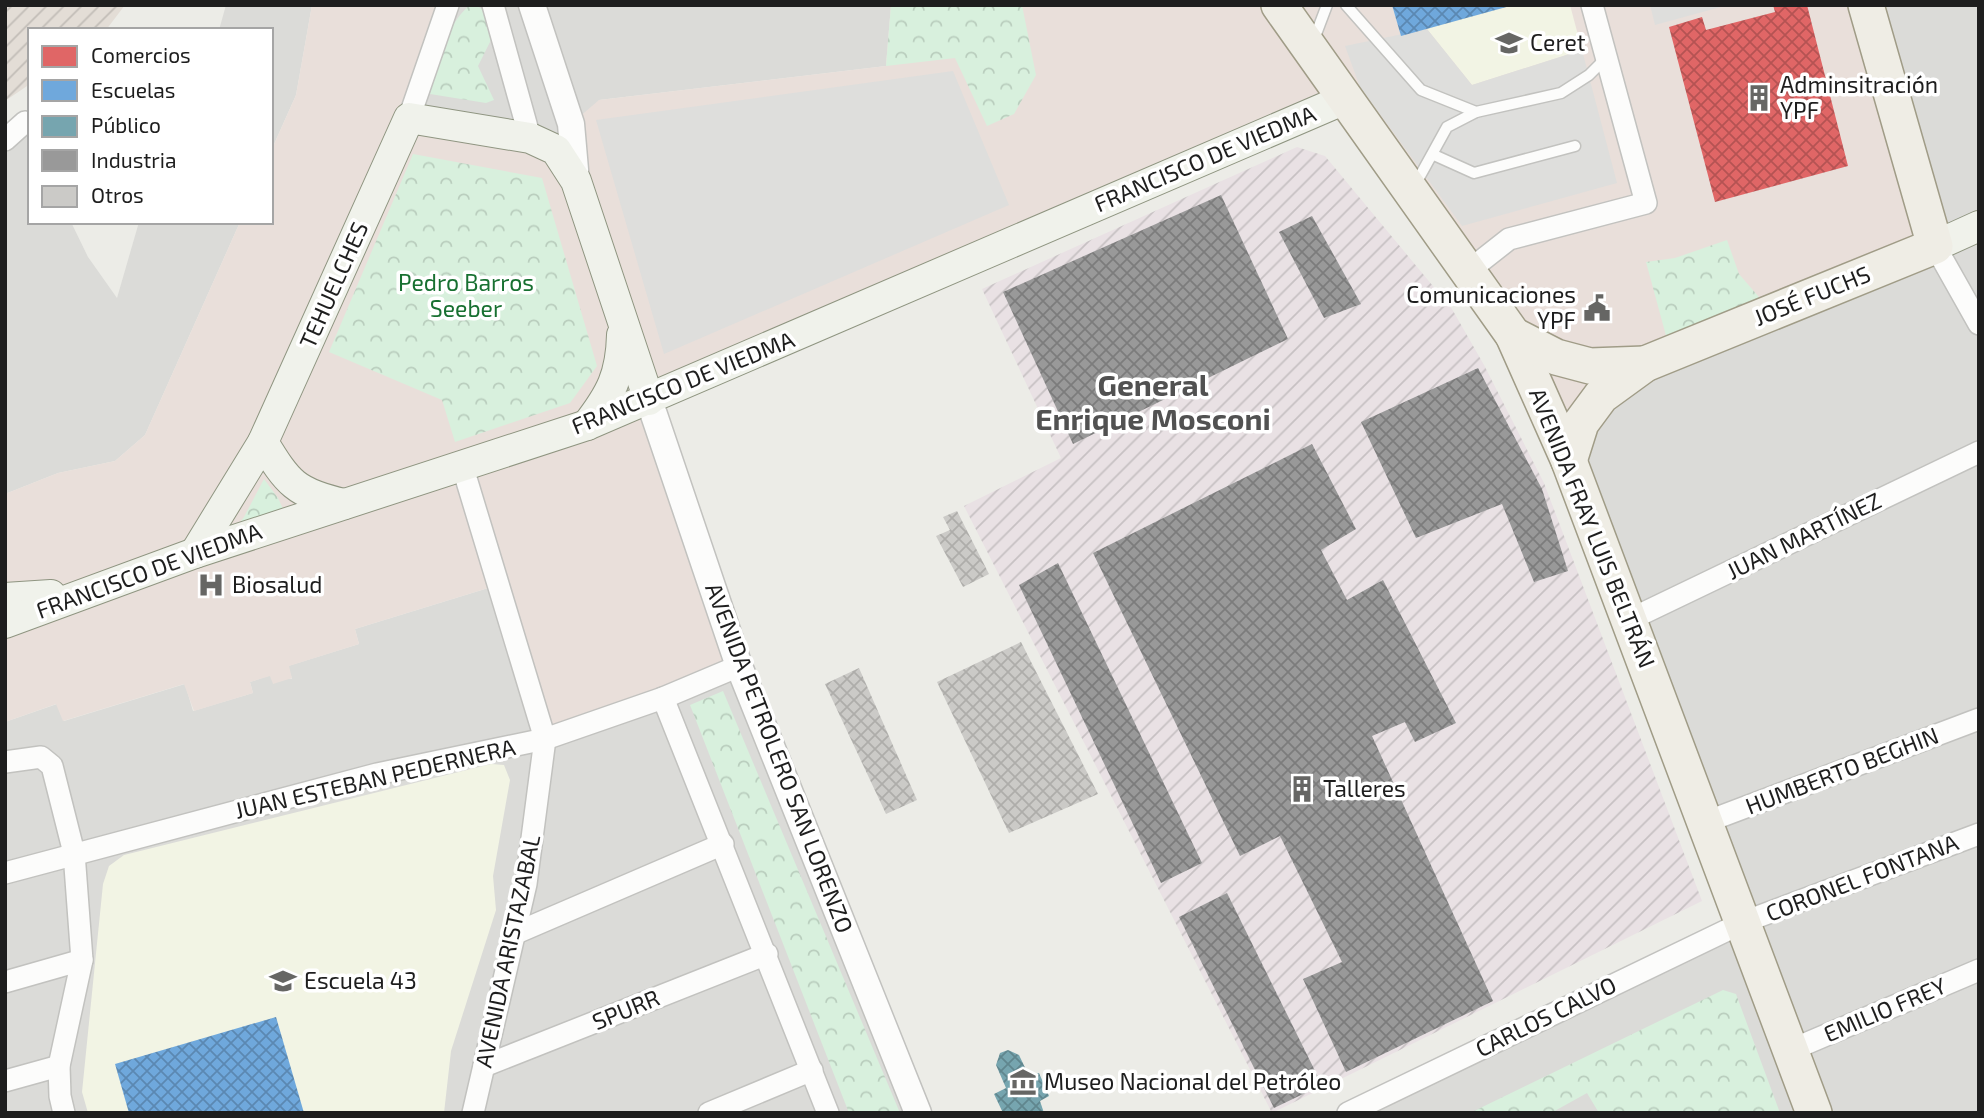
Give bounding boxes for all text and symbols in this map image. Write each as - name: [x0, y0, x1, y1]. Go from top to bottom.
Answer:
- legend: [28, 28, 273, 224]
- school or university icon: Ceret: [1494, 28, 1524, 58]
- place label: Ceret: [1530, 28, 1586, 56]
- text: Comercios: [91, 42, 191, 67]
- place label: Adminsitración YPF: [1780, 70, 1938, 124]
- text: Escuelas: [91, 77, 175, 102]
- building icon: Adminsitración YPF: [1744, 83, 1774, 113]
- street label: FRANCISCO DE VIEDMA: [1090, 98, 1320, 217]
- text: Público: [91, 112, 161, 137]
- text: Industria: [91, 147, 177, 172]
- text: Otros: [91, 182, 144, 207]
- street label: TEHUELCHES: [293, 217, 373, 352]
- street label: JOSÉ FUCHS: [1749, 259, 1874, 331]
- park label: Pedro Barros Seeber: [398, 268, 534, 322]
- place label: Comunicaciones YPF: [1406, 280, 1576, 334]
- public building icon: Comunicaciones YPF: [1582, 293, 1612, 323]
- street label: FRANCISCO DE VIEDMA: [567, 324, 799, 440]
- district label: General Enrique Mosconi: [1035, 366, 1271, 436]
- street label: AVENIDA FRAY LUIS BELTRÁN: [1524, 384, 1662, 672]
- street label: JUAN MARTÍNEZ: [1722, 486, 1885, 585]
- street label: FRANCISCO DE VIEDMA: [32, 516, 266, 624]
- hospital icon: Biosalud: [196, 570, 226, 600]
- place label: Biosalud: [232, 570, 322, 598]
- street label: AVENIDA PETROLERO SAN LORENZO: [700, 579, 860, 937]
- street label: HUMBERTO BEGHIN: [1741, 720, 1942, 820]
- street label: JUAN ESTEBAN PEDERNERA: [232, 732, 518, 824]
- building icon: Talleres: [1287, 774, 1317, 804]
- place label: Talleres: [1323, 774, 1406, 802]
- street label: CORONEL FONTANA: [1761, 827, 1963, 927]
- street label: AVENIDA ARISTAZABAL: [469, 831, 545, 1070]
- school or university icon: Escuela 43: [268, 966, 298, 996]
- place label: Escuela 43: [304, 966, 417, 994]
- street label: CARLOS CALVO: [1471, 970, 1620, 1062]
- street label: EMILIO FREY: [1819, 971, 1950, 1047]
- street label: SPURR: [588, 983, 663, 1035]
- museum icon: Museo Nacional del Petróleo: [1008, 1067, 1038, 1097]
- place label: Museo Nacional del Petróleo: [1044, 1067, 1341, 1095]

